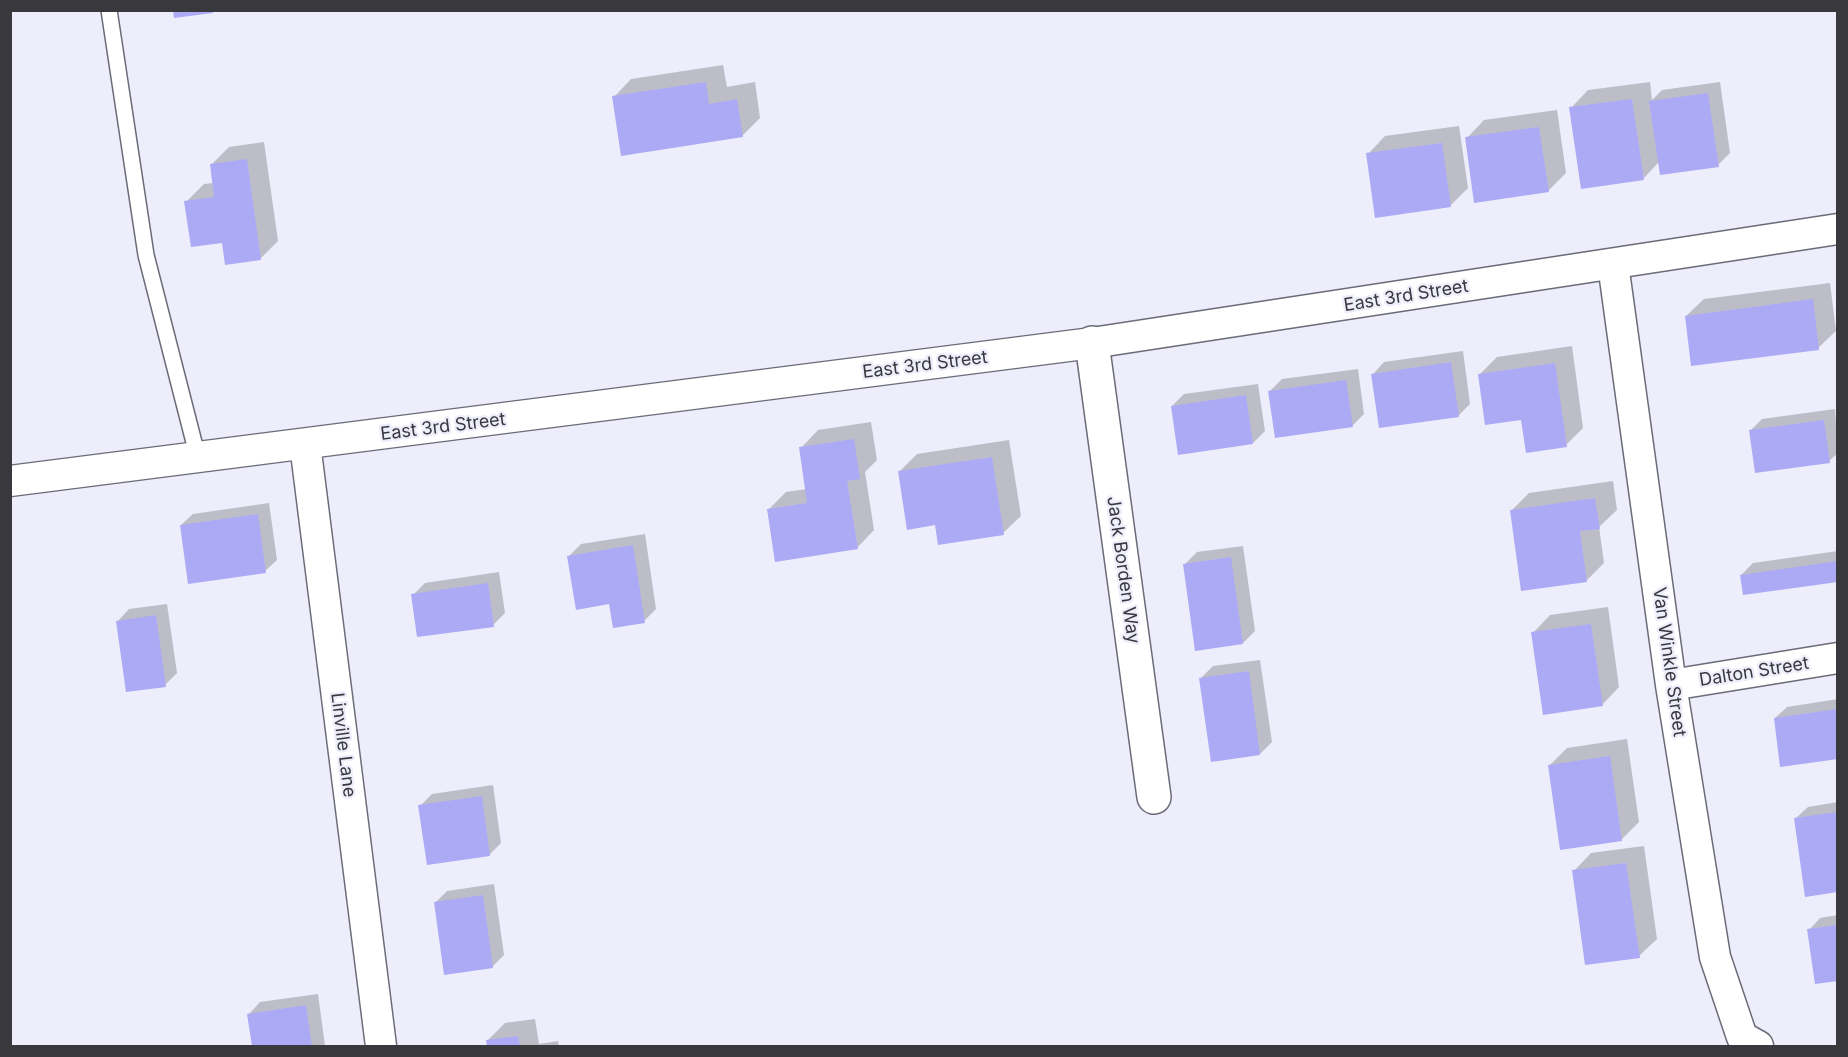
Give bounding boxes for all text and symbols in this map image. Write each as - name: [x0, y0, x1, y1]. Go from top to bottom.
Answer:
- street label: East 3rd Street: [1342, 275, 1470, 317]
- street label: East 3rd Street: [861, 347, 989, 383]
- street label: East 3rd Street: [379, 409, 507, 445]
- street label: Jack Borden Way: [1102, 495, 1144, 645]
- street label: Van Winkle Street: [1648, 586, 1690, 738]
- street label: Dalton Street: [1698, 653, 1810, 691]
- street label: Linville Lane: [326, 692, 360, 798]

